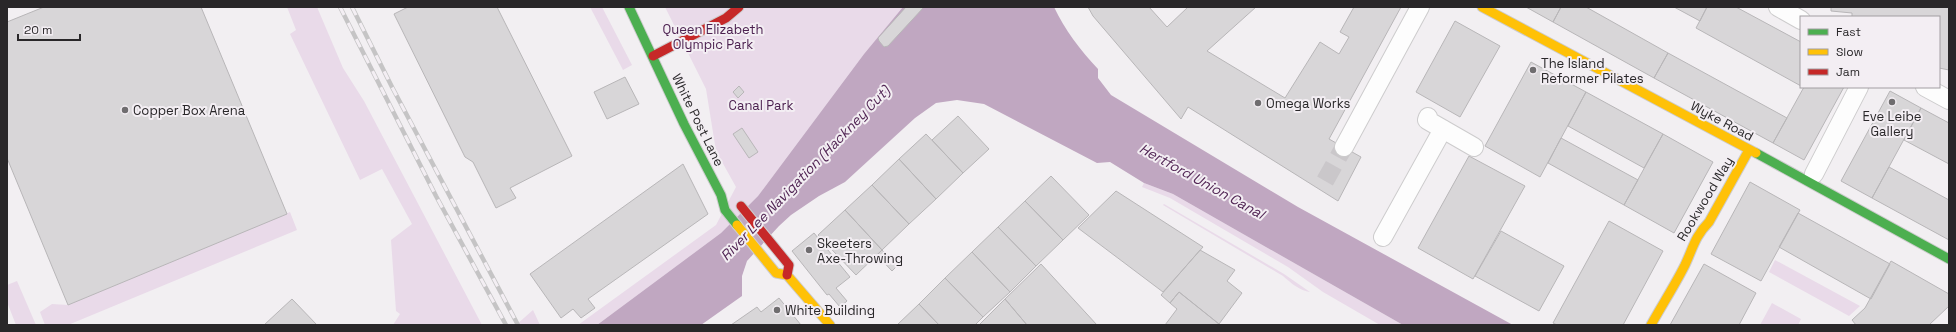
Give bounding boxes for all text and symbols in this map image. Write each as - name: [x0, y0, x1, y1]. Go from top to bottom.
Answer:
- scale bar: [18, 16, 80, 42]
- legend: [1800, 16, 1940, 88]
- park label: Queen Elizabeth Olympic Park: [662, 21, 764, 53]
- text: 20 m: [24, 22, 52, 38]
- text: Fast: [1836, 24, 1861, 40]
- text: Slow: [1836, 44, 1863, 60]
- place label: The Island Reformer Pilates: [1541, 55, 1644, 87]
- text: Jam: [1836, 64, 1860, 80]
- marker: The Island Reformer Pilates: [1528, 65, 1538, 75]
- street label: White Post Lane: [668, 71, 728, 169]
- water label: River Lee Navigation (Hackney Cut): [716, 81, 895, 264]
- place label: Omega Works: [1266, 95, 1351, 112]
- park label: Canal Park: [729, 97, 793, 114]
- street label: Wyke Road: [1688, 97, 1756, 145]
- marker: Eve Leibe Gallery: [1887, 97, 1897, 107]
- marker: Omega Works: [1253, 98, 1263, 108]
- place label: Copper Box Arena: [133, 102, 246, 119]
- marker: Copper Box Arena: [120, 105, 130, 115]
- place label: Eve Leibe Gallery: [1862, 108, 1922, 140]
- water label: Hertford Union Canal: [1136, 139, 1269, 224]
- street label: Rookwood Way: [1673, 154, 1737, 244]
- place label: Skeeters Axe-Throwing: [817, 235, 903, 267]
- marker: Skeeters Axe-Throwing: [804, 245, 814, 255]
- place label: White Building: [785, 302, 875, 319]
- marker: White Building: [772, 305, 782, 315]

